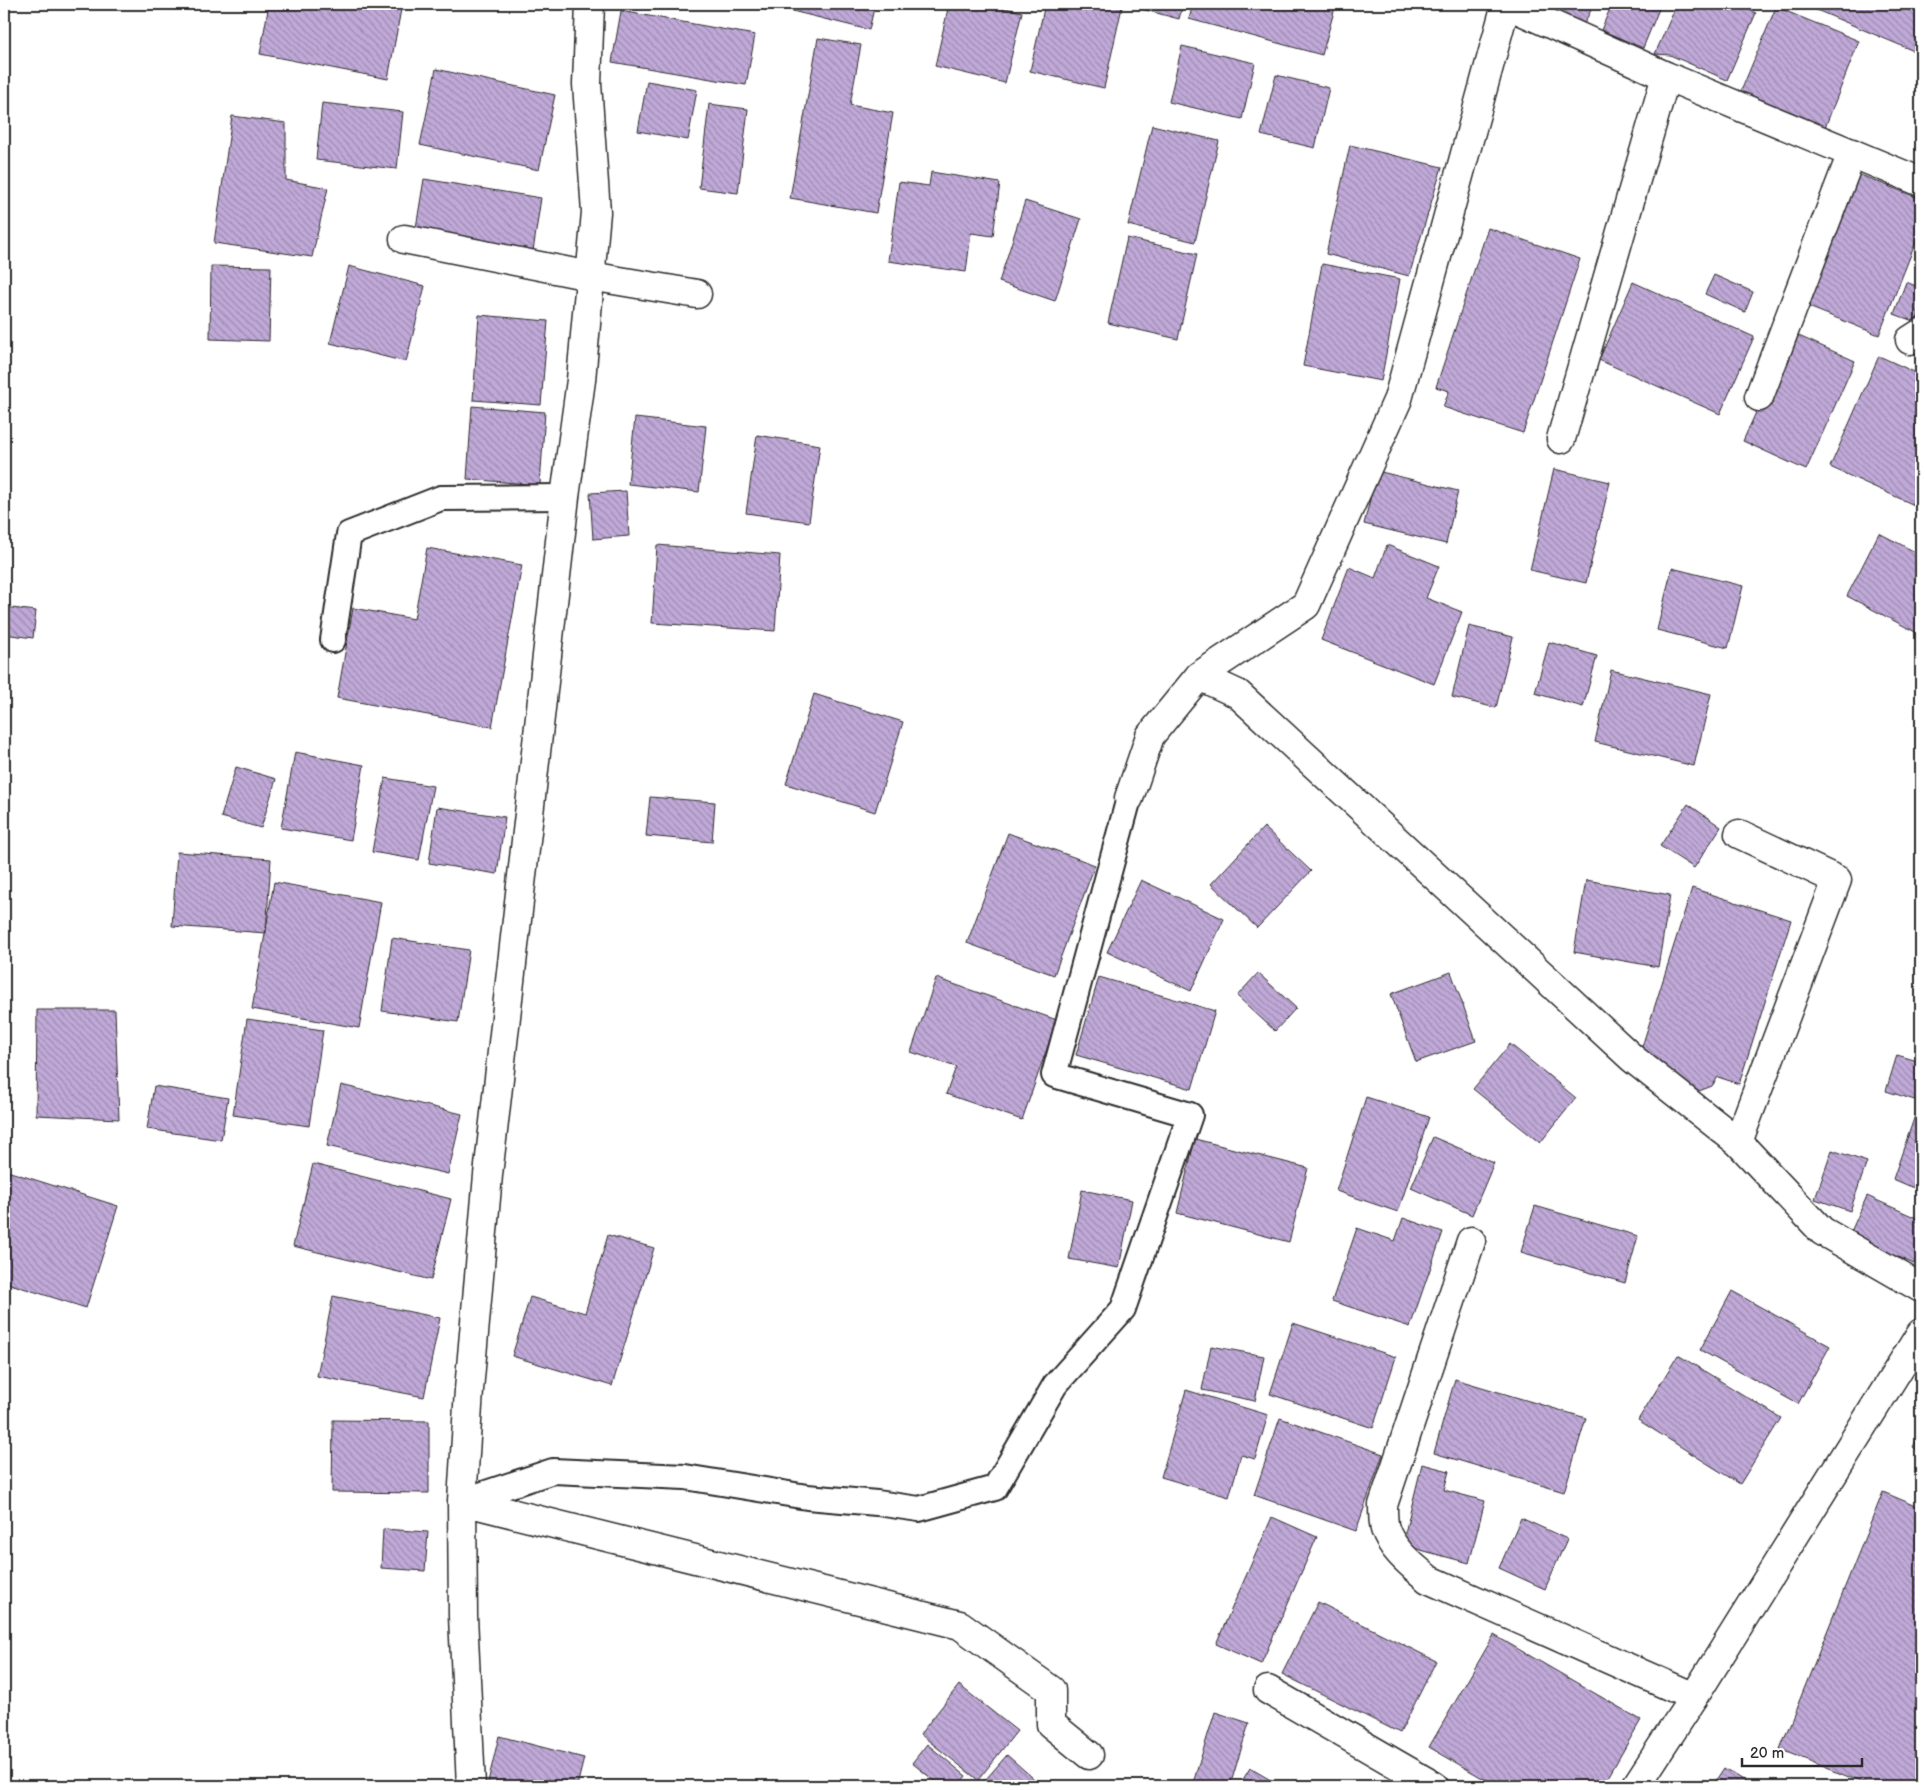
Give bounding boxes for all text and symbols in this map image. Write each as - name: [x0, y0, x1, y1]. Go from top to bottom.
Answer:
- scale bar: [1742, 1735, 1862, 1767]
- text: 20 m: [1750, 1744, 1784, 1763]

